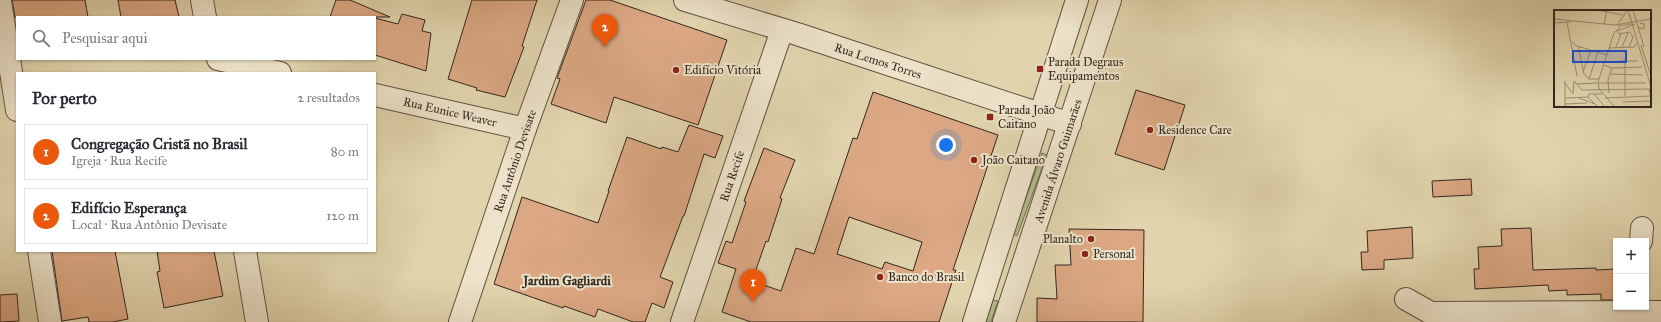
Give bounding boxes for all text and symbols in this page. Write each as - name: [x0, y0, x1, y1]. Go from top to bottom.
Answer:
- inset map: [1554, 10, 1651, 107]
- pin: 2: [592, 14, 618, 47]
- search box: [16, 16, 376, 60]
- icon: search: [30, 27, 52, 49]
- text: Pesquisar aqui: [62, 29, 148, 47]
- street label: Rua Lemos Torres: [833, 40, 923, 82]
- place label: Parada Degraus Equipamentos: [1048, 55, 1123, 84]
- place label: Edifício Vitória: [684, 63, 762, 77]
- marker: Parada Degraus Equipamentos: [1035, 64, 1045, 74]
- marker: Edifício Vitória: [671, 65, 681, 75]
- text: Por perto: [32, 88, 97, 109]
- text: 2 resultados: [297, 90, 360, 106]
- street label: Rua Eunice Weaver: [402, 94, 499, 130]
- street label: Avenida Álvaro Guimarães: [1030, 97, 1085, 226]
- place label: Parada João Caitano: [998, 103, 1055, 131]
- street label: Rua Antônio Devisate: [491, 108, 539, 214]
- marker: Parada João Caitano: [985, 112, 995, 122]
- place label: Residence Care: [1158, 123, 1232, 137]
- marker: Residence Care: [1145, 125, 1155, 135]
- text: Congregação Cristã no Brasil: [71, 135, 248, 153]
- your location: [936, 135, 956, 155]
- text: 1: [43, 144, 49, 160]
- text: 80 m: [331, 144, 359, 160]
- street label: Rua Recife: [717, 149, 747, 203]
- text: Igreja · Rua Recife: [71, 153, 167, 169]
- place label: João Caitano: [980, 153, 1045, 168]
- marker: João Caitano: [969, 155, 979, 165]
- text: Edifício Esperança: [71, 199, 187, 217]
- text: 2: [43, 208, 49, 224]
- text: 120 m: [326, 208, 359, 224]
- text: Local · Rua Antônio Devisate: [71, 217, 227, 233]
- place label: Planalto: [1043, 232, 1083, 246]
- marker: Planalto: [1086, 234, 1096, 244]
- map controls: [1613, 238, 1649, 310]
- button: +: [1613, 238, 1649, 274]
- place label: Personal: [1093, 247, 1135, 261]
- marker: Personal: [1080, 249, 1090, 259]
- pin: 1: [740, 269, 766, 302]
- place label: Banco do Brasil: [888, 270, 965, 284]
- marker: Banco do Brasil: [875, 272, 885, 282]
- district label: Jardim Gagliardi: [521, 273, 611, 289]
- button: −: [1613, 274, 1649, 310]

